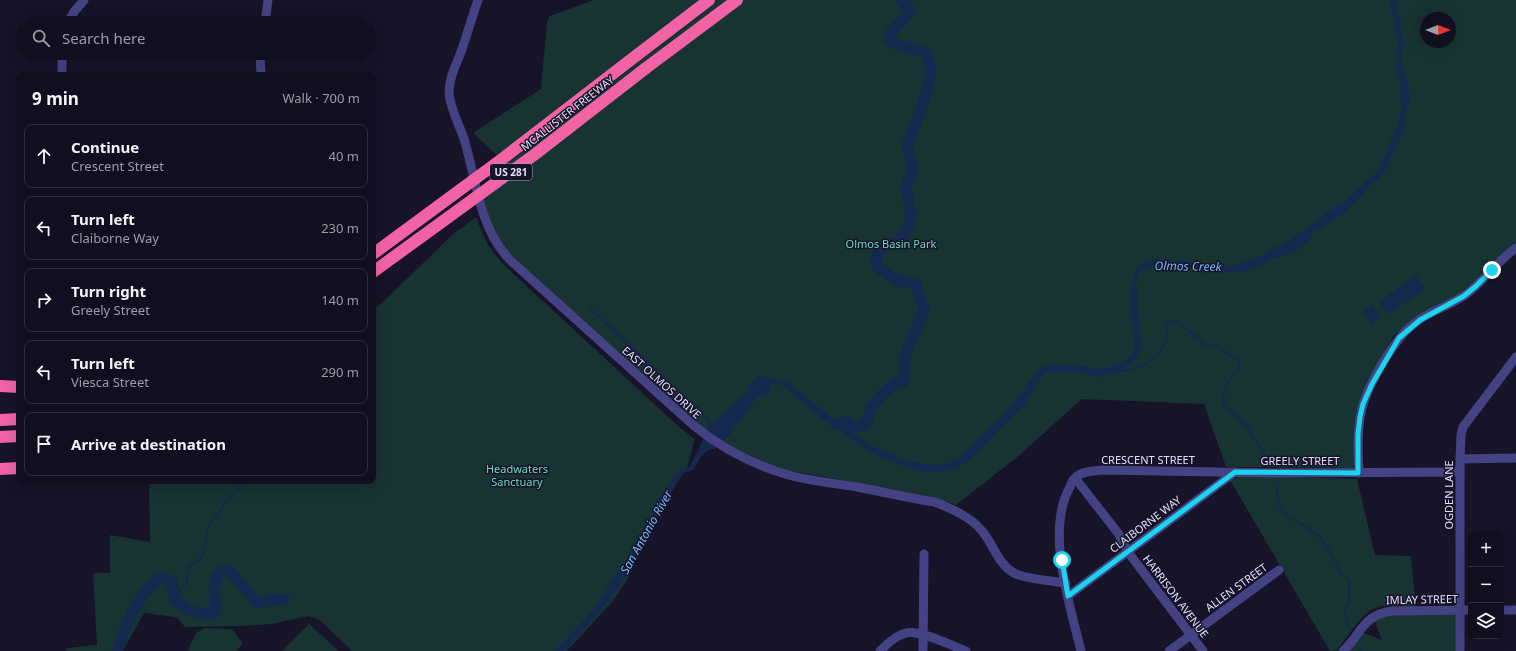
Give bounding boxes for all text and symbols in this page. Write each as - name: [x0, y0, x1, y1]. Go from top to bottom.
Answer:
- north arrow: [1420, 12, 1456, 48]
- search box: [16, 16, 376, 60]
- icon: search: [30, 27, 52, 49]
- text: Search here: [62, 28, 145, 48]
- street label: MCALLISTER FREEWAY: [517, 71, 617, 154]
- text: 9 min: [32, 87, 79, 110]
- text: Walk · 700 m: [282, 89, 360, 107]
- text: Continue: [71, 137, 139, 157]
- icon: ahead: [33, 145, 55, 167]
- text: 40 m: [329, 147, 359, 165]
- text: Crescent Street: [71, 157, 164, 175]
- road number: US 281: [490, 164, 532, 180]
- text: Turn left: [71, 209, 135, 229]
- icon: left: [33, 217, 55, 239]
- text: 230 m: [321, 219, 359, 237]
- text: Claiborne Way: [71, 229, 159, 247]
- park label: Olmos Basin Park: [846, 236, 937, 251]
- water label: Olmos Creek: [1154, 257, 1223, 275]
- route end: [1483, 261, 1501, 279]
- text: Turn right: [71, 281, 146, 301]
- icon: right: [33, 289, 55, 311]
- text: 140 m: [321, 291, 359, 309]
- text: Greely Street: [71, 301, 150, 319]
- street label: EAST OLMOS DRIVE: [619, 343, 705, 421]
- text: Turn left: [71, 353, 135, 373]
- icon: left: [33, 361, 55, 383]
- text: 290 m: [321, 363, 359, 381]
- text: Viesca Street: [71, 373, 149, 391]
- icon: arrive: [33, 433, 55, 455]
- text: Arrive at destination: [71, 434, 226, 454]
- street label: CRESCENT STREET: [1101, 452, 1195, 467]
- street label: GREELY STREET: [1261, 453, 1339, 468]
- street label: OGDEN LANE: [1441, 460, 1456, 530]
- park label: Headwaters Sanctuary: [486, 461, 548, 489]
- water label: San Antonio River: [616, 486, 677, 577]
- street label: CLAIBORNE WAY: [1106, 492, 1184, 556]
- map controls: [1468, 531, 1504, 639]
- button: +: [1468, 531, 1504, 567]
- route start: [1053, 551, 1071, 569]
- street label: HARRISON AVENUE: [1140, 551, 1212, 641]
- street label: ALLEN STREET: [1202, 559, 1270, 615]
- button: −: [1468, 567, 1504, 603]
- street label: IMLAY STREET: [1386, 591, 1458, 607]
- button: layers: [1468, 603, 1504, 639]

